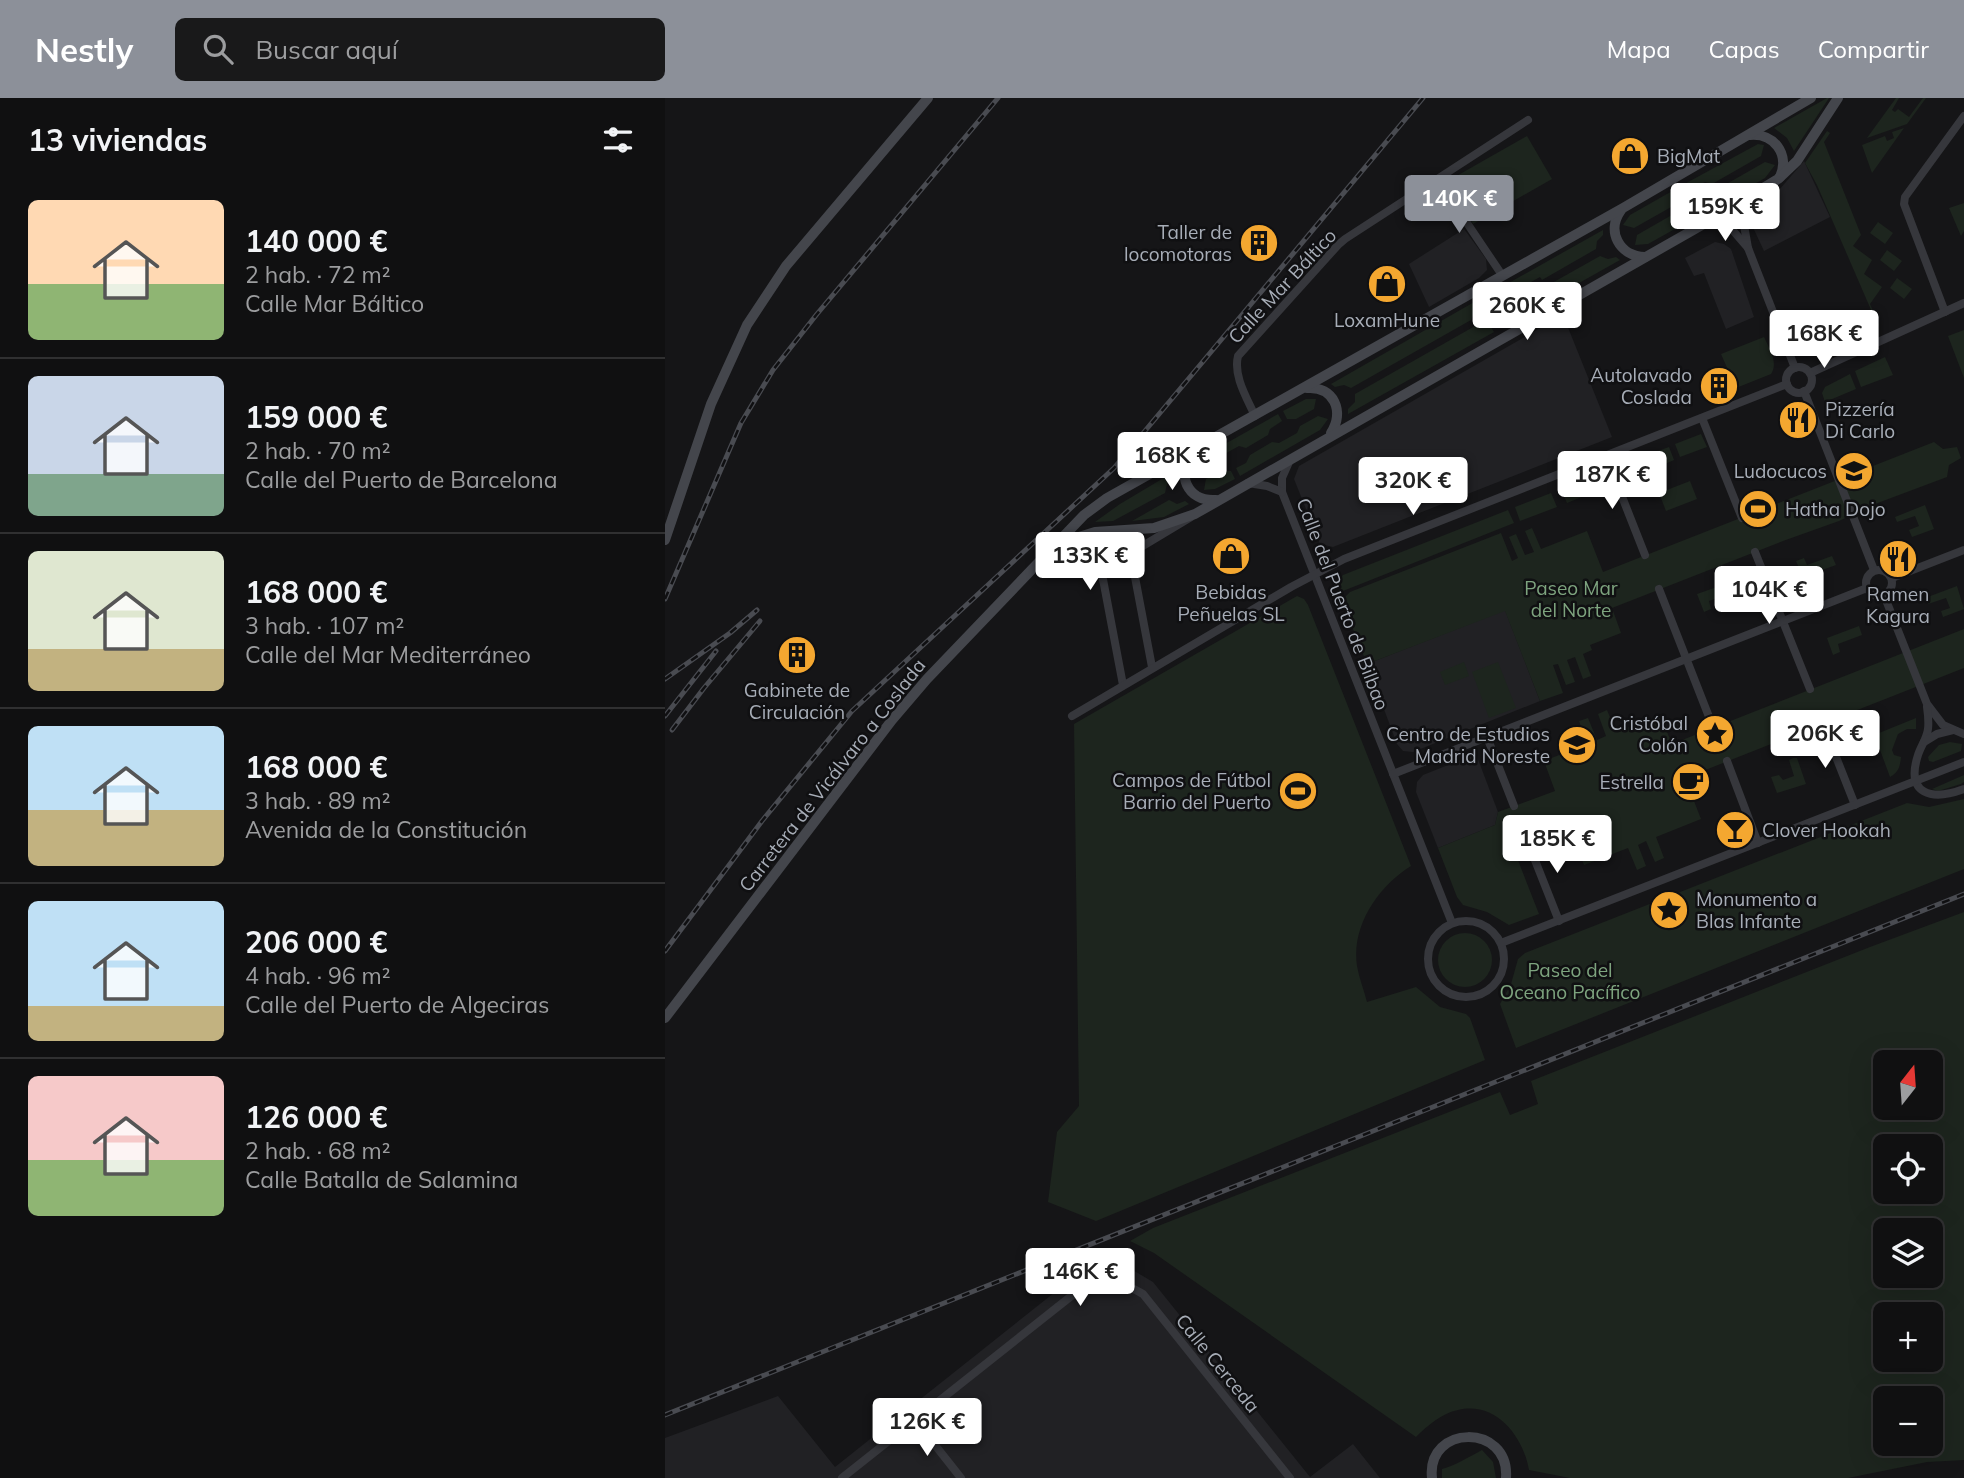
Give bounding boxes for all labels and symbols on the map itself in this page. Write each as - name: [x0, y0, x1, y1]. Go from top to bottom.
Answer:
- shop icon: BigMat: [1609, 135, 1651, 177]
- place label: BigMat: [1657, 144, 1721, 168]
- pin: 140K €: [1402, 176, 1516, 235]
- pin: 159K €: [1668, 184, 1782, 243]
- place label: Taller de locomotoras: [1124, 220, 1232, 266]
- building icon: Taller de locomotoras: [1238, 222, 1280, 264]
- street label: Calle Mar Báltico: [1223, 224, 1341, 348]
- shop icon: LoxamHune: [1366, 263, 1408, 305]
- pin: 260K €: [1470, 282, 1584, 342]
- place label: LoxamHune: [1334, 308, 1440, 332]
- pin: 168K €: [1767, 310, 1881, 370]
- place label: Autolavado Coslada: [1590, 363, 1692, 409]
- building icon: Autolavado Coslada: [1698, 365, 1740, 407]
- place label: Pizzería Di Carlo: [1825, 397, 1895, 443]
- restaurant icon: Pizzería Di Carlo: [1777, 399, 1819, 441]
- pin: 168K €: [1115, 432, 1229, 492]
- school or university icon: Ludocucos: [1833, 450, 1875, 492]
- pin: 187K €: [1555, 452, 1669, 511]
- pin: 320K €: [1356, 458, 1470, 517]
- place label: Ludocucos: [1734, 459, 1827, 483]
- sports icon: Hatha Dojo: [1737, 488, 1779, 530]
- street label: Calle del Puerto de Bilbao: [1291, 495, 1395, 713]
- place label: Hatha Dojo: [1785, 497, 1886, 521]
- pin: 133K €: [1033, 532, 1147, 592]
- shop icon: Bebidas Peñuelas SL: [1210, 535, 1252, 577]
- restaurant icon: Ramen Kagura: [1877, 538, 1919, 580]
- pin: 104K €: [1712, 566, 1826, 626]
- park label: Paseo Mar del Norte: [1524, 576, 1618, 622]
- place label: Bebidas Peñuelas SL: [1177, 580, 1285, 626]
- place label: Ramen Kagura: [1866, 582, 1930, 628]
- building icon: Gabinete de Circulación: [776, 634, 818, 676]
- street label: Carretera de Vicálvaro a Coslada: [733, 654, 931, 896]
- place label: Gabinete de Circulación: [744, 678, 850, 724]
- pin: 206K €: [1768, 710, 1882, 770]
- place label: Cristóbal Colón: [1610, 711, 1688, 757]
- place icon: Cristóbal Colón: [1694, 713, 1736, 755]
- place label: Centro de Estudios Madrid Noreste: [1386, 722, 1550, 768]
- school or university icon: Centro de Estudios Madrid Noreste: [1556, 724, 1598, 766]
- cafe icon: Estrella: [1670, 761, 1712, 803]
- place label: Campos de Fútbol Barrio del Puerto: [1112, 768, 1271, 814]
- sports icon: Campos de Fútbol Barrio del Puerto: [1277, 770, 1319, 812]
- place label: Estrella: [1599, 770, 1664, 794]
- bar icon: Clover Hookah: [1714, 809, 1756, 851]
- pin: 185K €: [1500, 816, 1614, 875]
- place label: Clover Hookah: [1762, 818, 1891, 842]
- place label: Monumento a Blas Infante: [1696, 887, 1817, 933]
- place icon: Monumento a Blas Infante: [1648, 889, 1690, 931]
- park label: Paseo del Oceano Pacífico: [1500, 958, 1640, 1004]
- north arrow: [1873, 1050, 1943, 1120]
- pin: 146K €: [1023, 1248, 1137, 1308]
- street label: Calle Cerceda: [1171, 1309, 1265, 1417]
- pin: 126K €: [870, 1398, 984, 1458]

